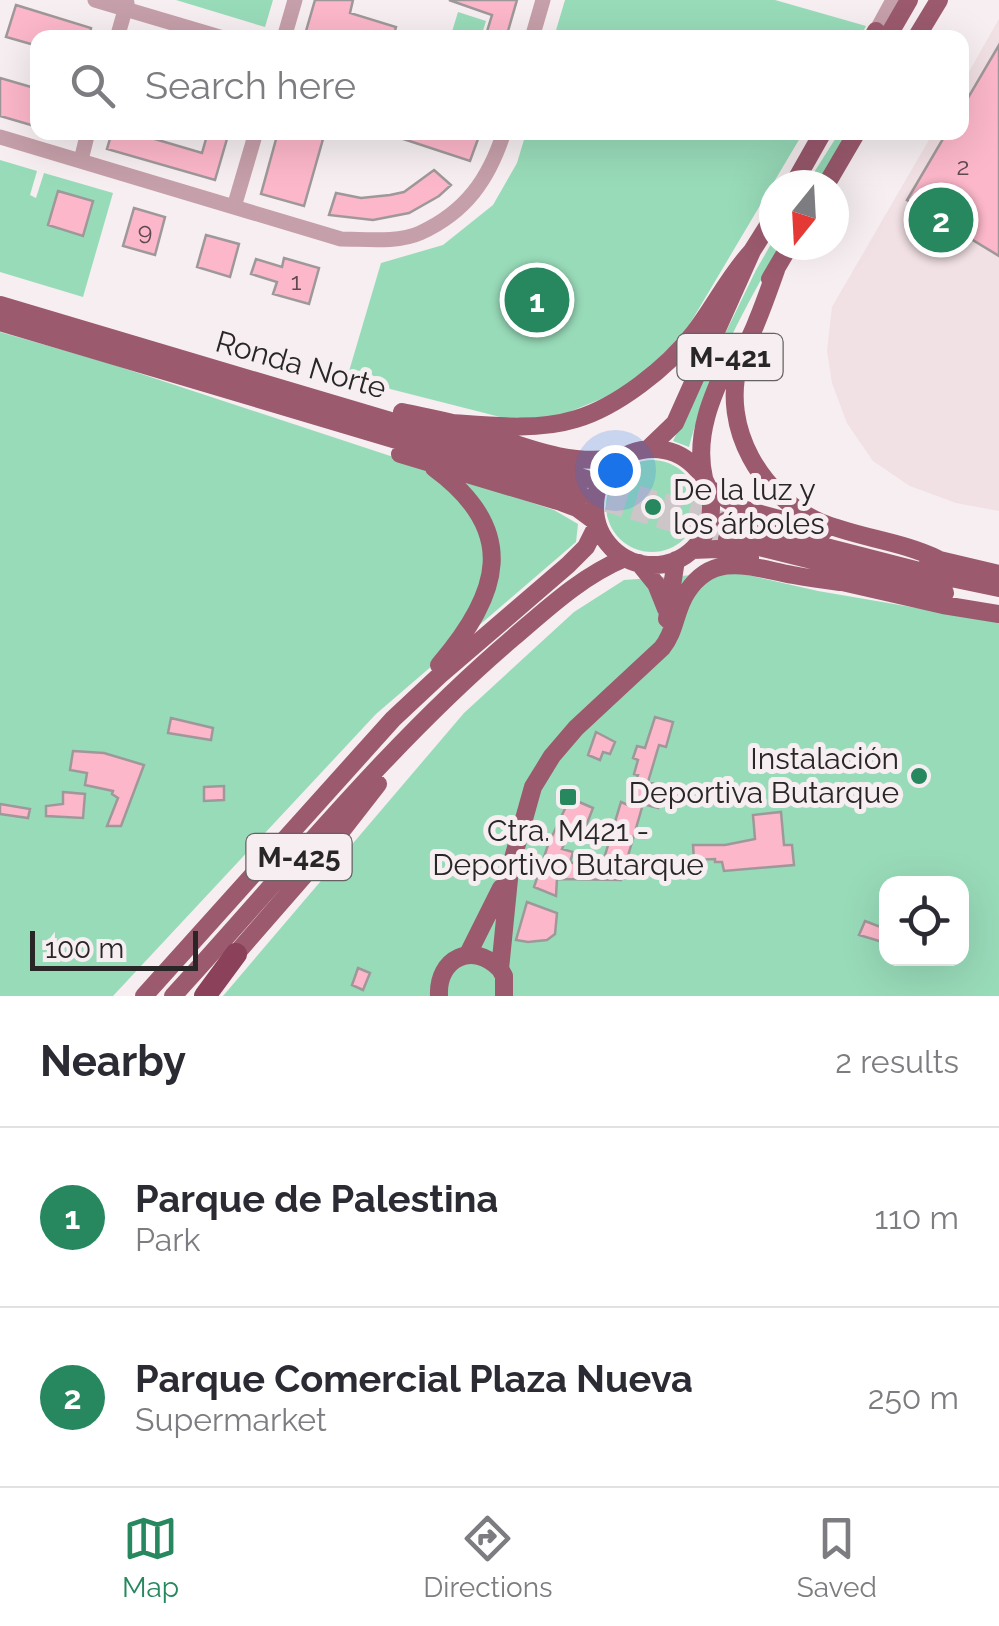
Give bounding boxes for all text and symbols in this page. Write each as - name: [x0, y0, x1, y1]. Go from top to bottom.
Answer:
- search box: [30, 30, 969, 140]
- icon: search: [65, 58, 120, 113]
- text: Search here: [145, 63, 356, 108]
- house number: 2: [956, 151, 970, 181]
- north arrow: [759, 170, 849, 260]
- pin: 2: [908, 182, 974, 258]
- house number: 9: [138, 216, 152, 246]
- pin: 1: [504, 262, 570, 338]
- house number: 1: [291, 266, 302, 296]
- street label: Ronda Norte: [212, 323, 390, 406]
- road number: M-421: [678, 334, 782, 380]
- your location: [590, 445, 641, 496]
- place label: De la luz y los árboles: [673, 472, 825, 541]
- marker: De la luz y los árboles: [642, 496, 664, 518]
- place label: Instalación Deportiva Butarque: [629, 741, 899, 810]
- marker: Instalación Deportiva Butarque: [908, 765, 930, 787]
- marker: Ctra. M421 - Deportivo Butarque: [557, 786, 579, 808]
- place label: Ctra. M421 - Deportivo Butarque: [432, 813, 704, 882]
- road number: M-425: [246, 834, 352, 880]
- map controls: [879, 876, 969, 966]
- button: locate: [879, 876, 969, 966]
- scale bar: [30, 926, 198, 970]
- text: 100 m: [45, 932, 124, 965]
- text: Nearby: [40, 1037, 186, 1086]
- text: 2 results: [835, 1043, 959, 1080]
- text: Parque de Palestina: [135, 1176, 498, 1221]
- text: 1: [65, 1199, 80, 1236]
- text: 110 m: [874, 1199, 959, 1236]
- text: Park: [135, 1221, 200, 1258]
- text: Parque Comercial Plaza Nueva: [135, 1356, 693, 1401]
- text: 2: [63, 1379, 82, 1416]
- text: 250 m: [868, 1379, 959, 1416]
- text: Supermarket: [135, 1401, 327, 1438]
- tab: Map: [122, 1511, 179, 1604]
- tab: Directions: [423, 1511, 553, 1604]
- tab: Saved: [797, 1511, 877, 1604]

